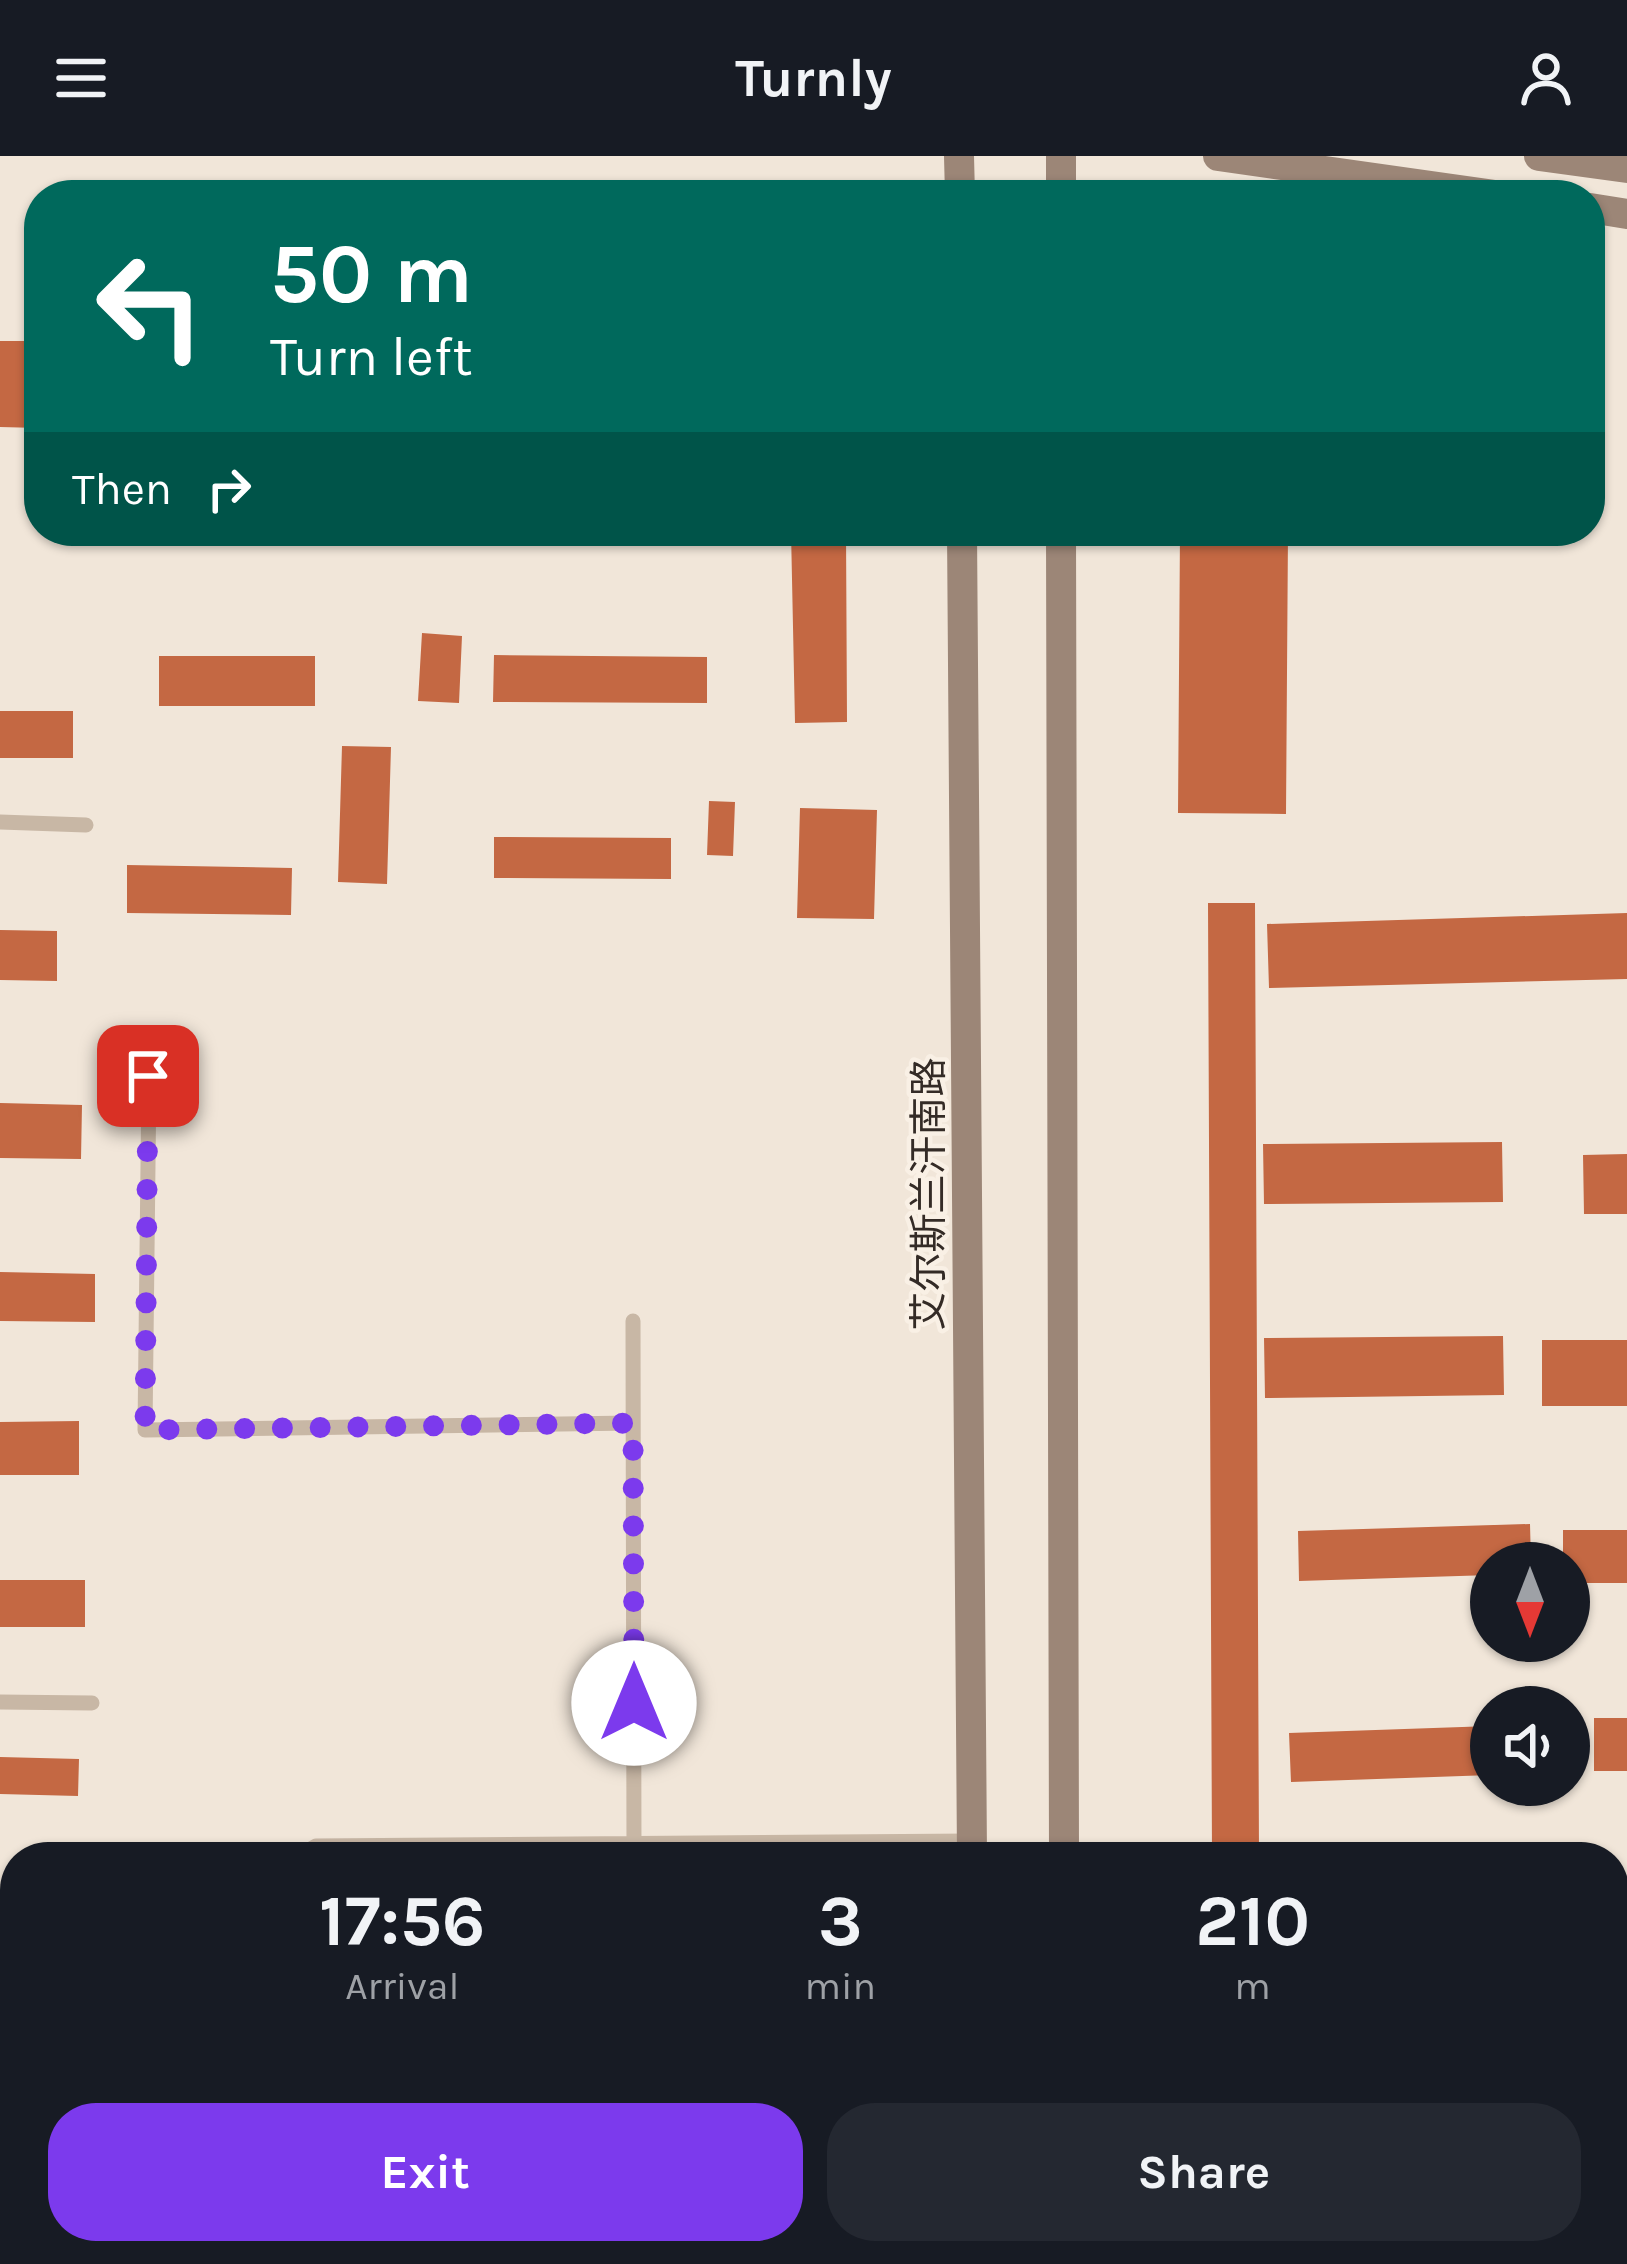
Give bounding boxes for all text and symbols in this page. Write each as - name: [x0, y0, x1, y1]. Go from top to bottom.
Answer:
- icon: menu: [48, 45, 114, 111]
- icon: person: [1513, 45, 1579, 111]
- text: Turnly: [735, 46, 892, 110]
- text: 50 m: [270, 225, 473, 323]
- icon: left: [72, 228, 228, 384]
- text: Turn left: [270, 325, 473, 389]
- icon: right: [196, 456, 262, 522]
- text: Then: [72, 463, 172, 515]
- pin: [97, 1025, 199, 1127]
- icon: arrive: [115, 1043, 181, 1109]
- street label: 艾尔斯兰汗南路: [906, 1057, 952, 1331]
- north arrow: [1470, 1542, 1590, 1662]
- map controls: [1470, 1542, 1590, 1806]
- position arrow: [571, 1640, 697, 1766]
- button: sound: [1470, 1686, 1590, 1806]
- text: 17:56: [319, 1879, 486, 1963]
- text: 3: [818, 1879, 863, 1963]
- text: 210: [1195, 1879, 1310, 1963]
- text: Arrival: [345, 1963, 459, 2009]
- text: min: [805, 1963, 876, 2009]
- text: m: [1234, 1963, 1271, 2009]
- button: Exit: [48, 2103, 803, 2241]
- button: Share: [827, 2103, 1581, 2241]

